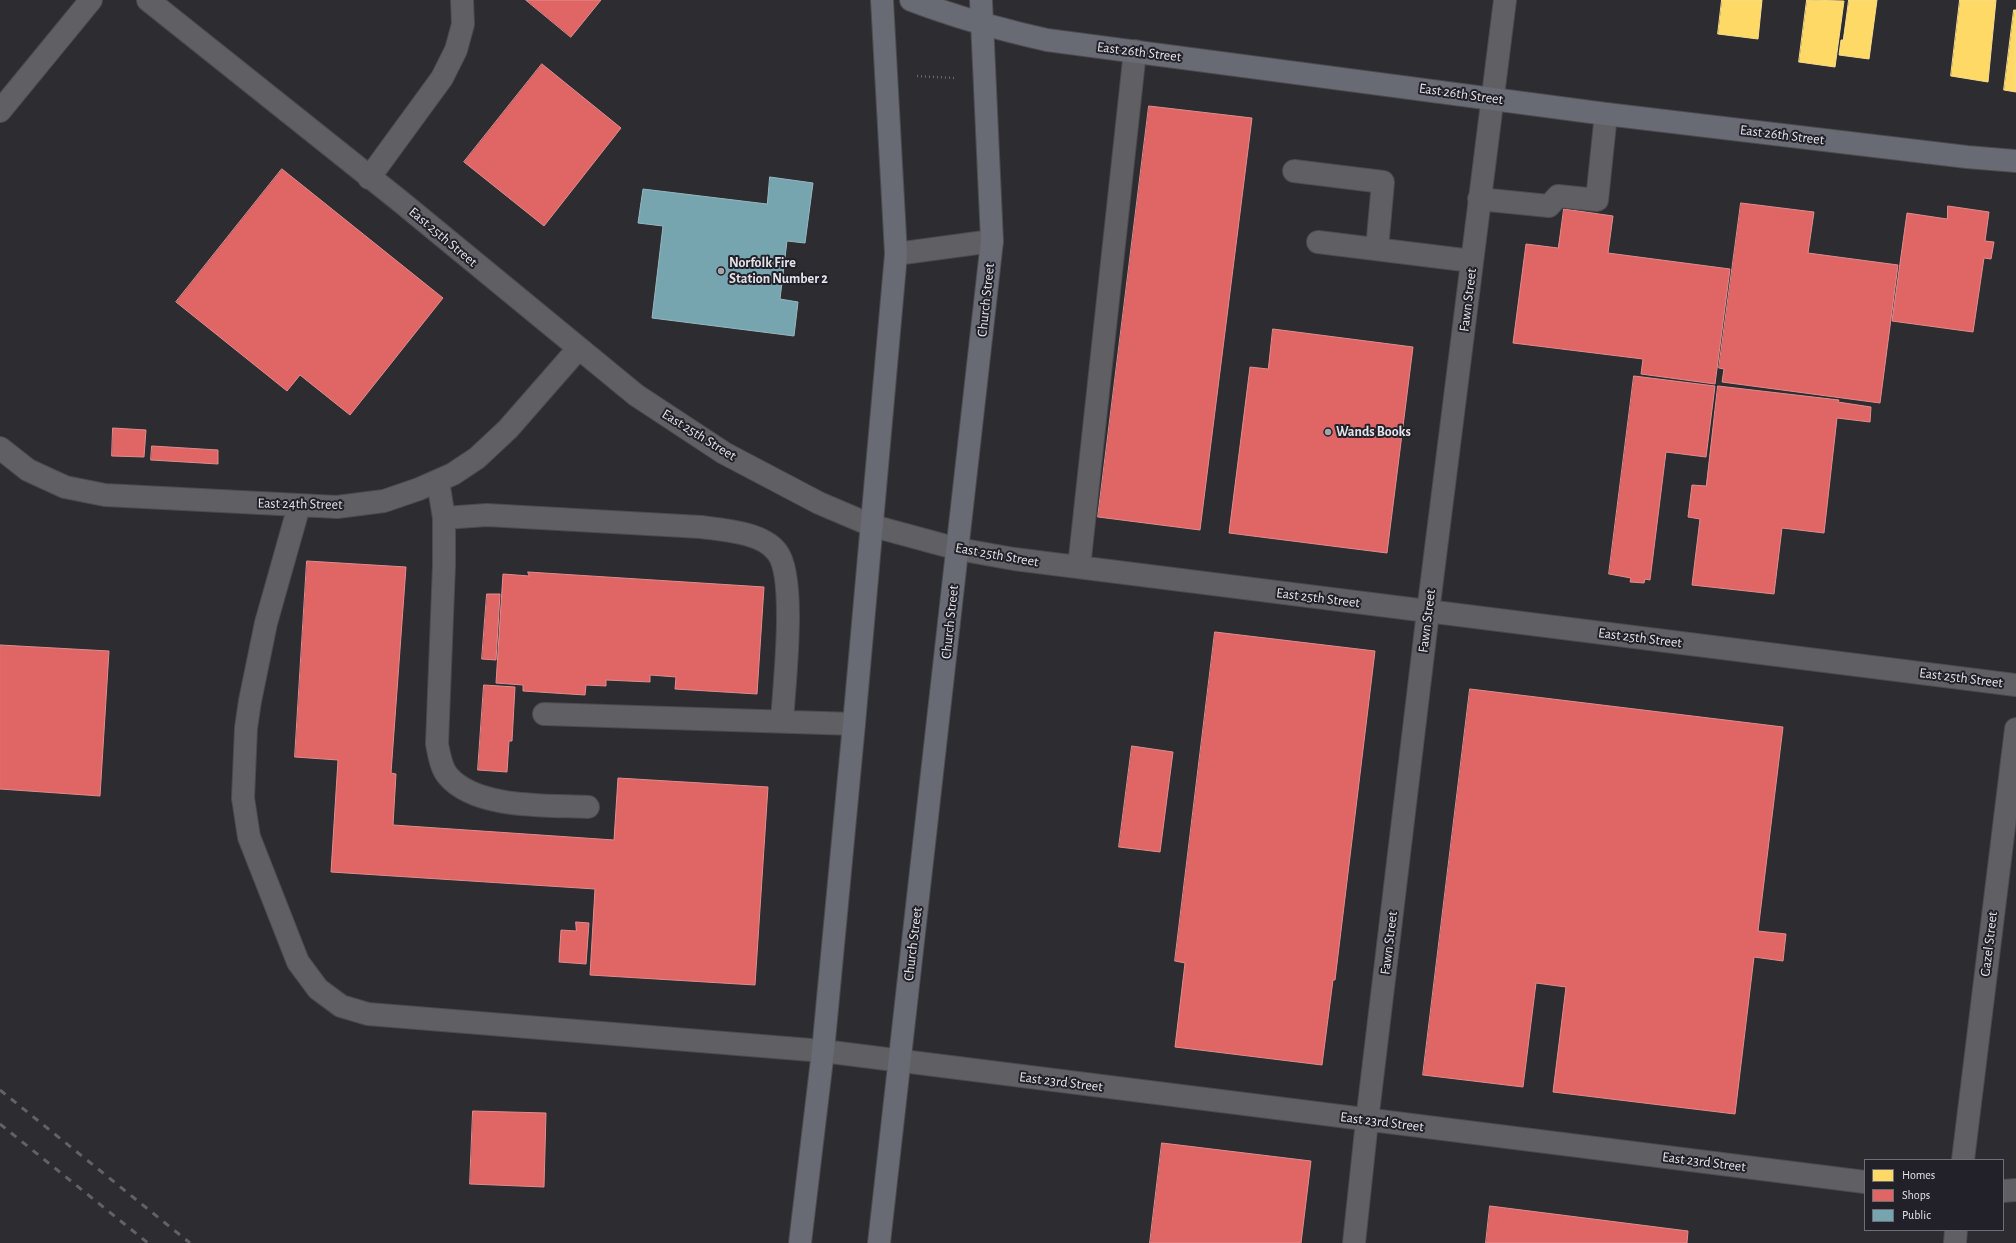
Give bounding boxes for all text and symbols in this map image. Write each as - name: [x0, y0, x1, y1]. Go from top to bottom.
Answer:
- street label: East 26th Street: [1096, 38, 1182, 66]
- street label: East 26th Street: [1418, 80, 1504, 108]
- street label: East 26th Street: [1739, 121, 1825, 149]
- street label: East 25th Street: [405, 204, 481, 270]
- place label: Norfolk Fire Station Number 2: [729, 255, 828, 288]
- street label: Church Street: [974, 262, 998, 338]
- marker: Norfolk Fire Station Number 2: [716, 266, 726, 276]
- street label: Fawn Street: [1456, 267, 1480, 333]
- street label: East 25th Street: [659, 406, 739, 464]
- place label: Wands Books: [1336, 424, 1411, 440]
- marker: Wands Books: [1323, 427, 1333, 437]
- street label: East 24th Street: [257, 495, 343, 513]
- street label: East 25th Street: [954, 539, 1040, 571]
- street label: Church Street: [938, 584, 962, 660]
- street label: East 25th Street: [1275, 585, 1361, 611]
- street label: Fawn Street: [1415, 588, 1439, 654]
- street label: East 25th Street: [1597, 625, 1683, 651]
- street label: East 25th Street: [1918, 665, 2004, 691]
- street label: Church Street: [900, 906, 926, 982]
- street label: Fawn Street: [1377, 910, 1401, 976]
- street label: Gazel Street: [1977, 910, 2001, 978]
- street label: East 23rd Street: [1018, 1069, 1104, 1095]
- street label: East 23rd Street: [1339, 1109, 1425, 1135]
- street label: East 23rd Street: [1661, 1149, 1747, 1175]
- legend: [1864, 1159, 2004, 1231]
- text: Homes: [1902, 1169, 1935, 1181]
- text: Shops: [1902, 1189, 1930, 1201]
- text: Public: [1902, 1209, 1931, 1221]

